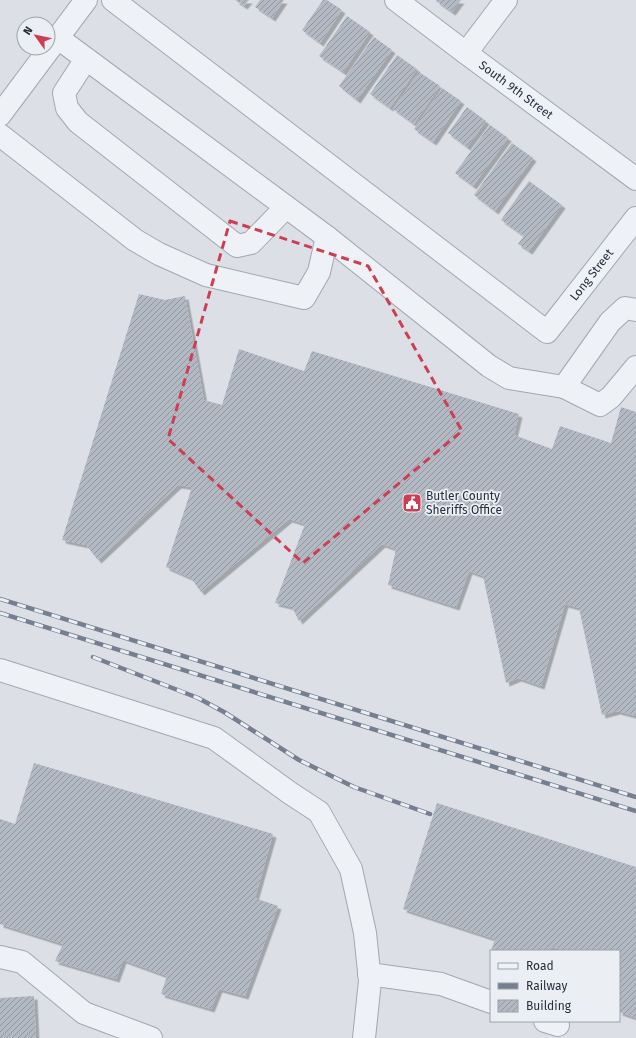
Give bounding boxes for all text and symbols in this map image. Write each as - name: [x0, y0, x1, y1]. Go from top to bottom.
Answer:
- north arrow: [16, 16, 56, 56]
- text: N: [21, 24, 35, 37]
- street label: South 9th Street: [476, 58, 556, 122]
- street label: Long Street: [567, 246, 617, 303]
- place label: Butler County Sheriffs Office: [426, 489, 502, 517]
- public building icon: Butler County Sheriffs Office: [401, 492, 423, 514]
- legend: [490, 950, 620, 1022]
- text: Road: [526, 959, 554, 973]
- text: Railway: [526, 979, 567, 993]
- text: Building: [526, 999, 572, 1013]

